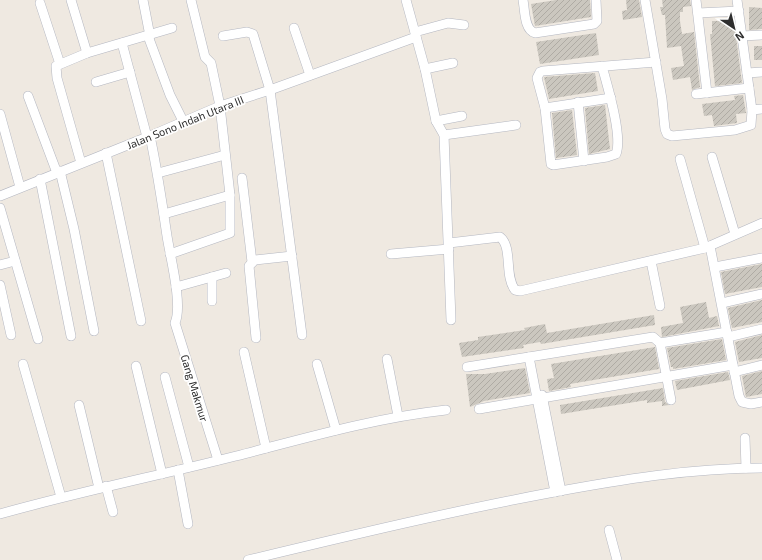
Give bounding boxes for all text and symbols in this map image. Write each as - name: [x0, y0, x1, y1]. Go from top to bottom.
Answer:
- north arrow: [714, 8, 754, 48]
- text: N: [733, 29, 747, 44]
- street label: Jalan Sono Indah Utara III: [125, 93, 245, 151]
- street label: Gang Makmur: [179, 353, 212, 424]

